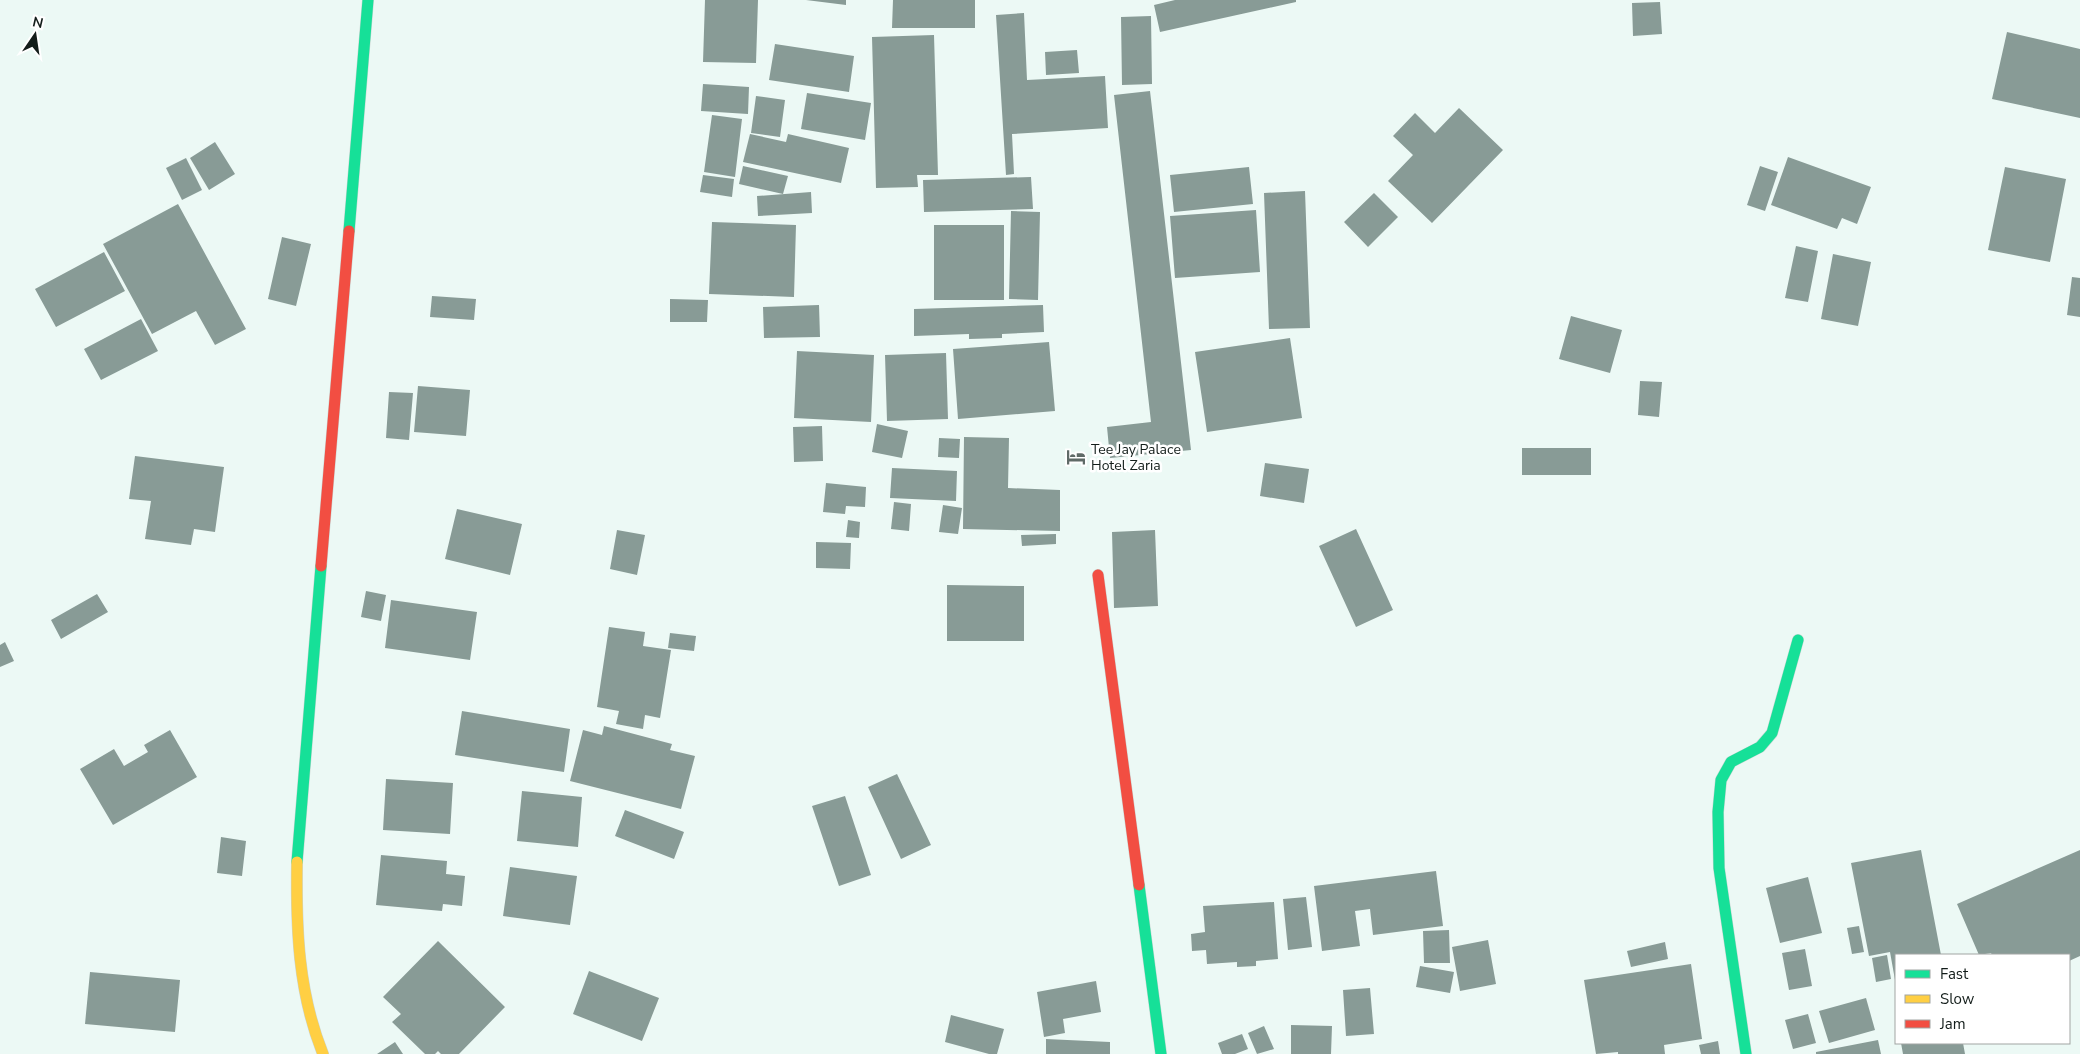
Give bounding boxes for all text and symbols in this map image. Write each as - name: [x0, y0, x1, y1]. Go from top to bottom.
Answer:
- north arrow: [10, 10, 60, 60]
- text: N: [31, 12, 45, 33]
- place label: Tee Jay Palace Hotel Zaria: [1091, 440, 1181, 475]
- hotel icon: Tee Jay Palace Hotel Zaria: [1065, 446, 1087, 468]
- legend: [1895, 954, 2070, 1044]
- text: Fast: [1940, 964, 1969, 984]
- text: Slow: [1940, 989, 1975, 1009]
- text: Jam: [1939, 1014, 1966, 1034]

